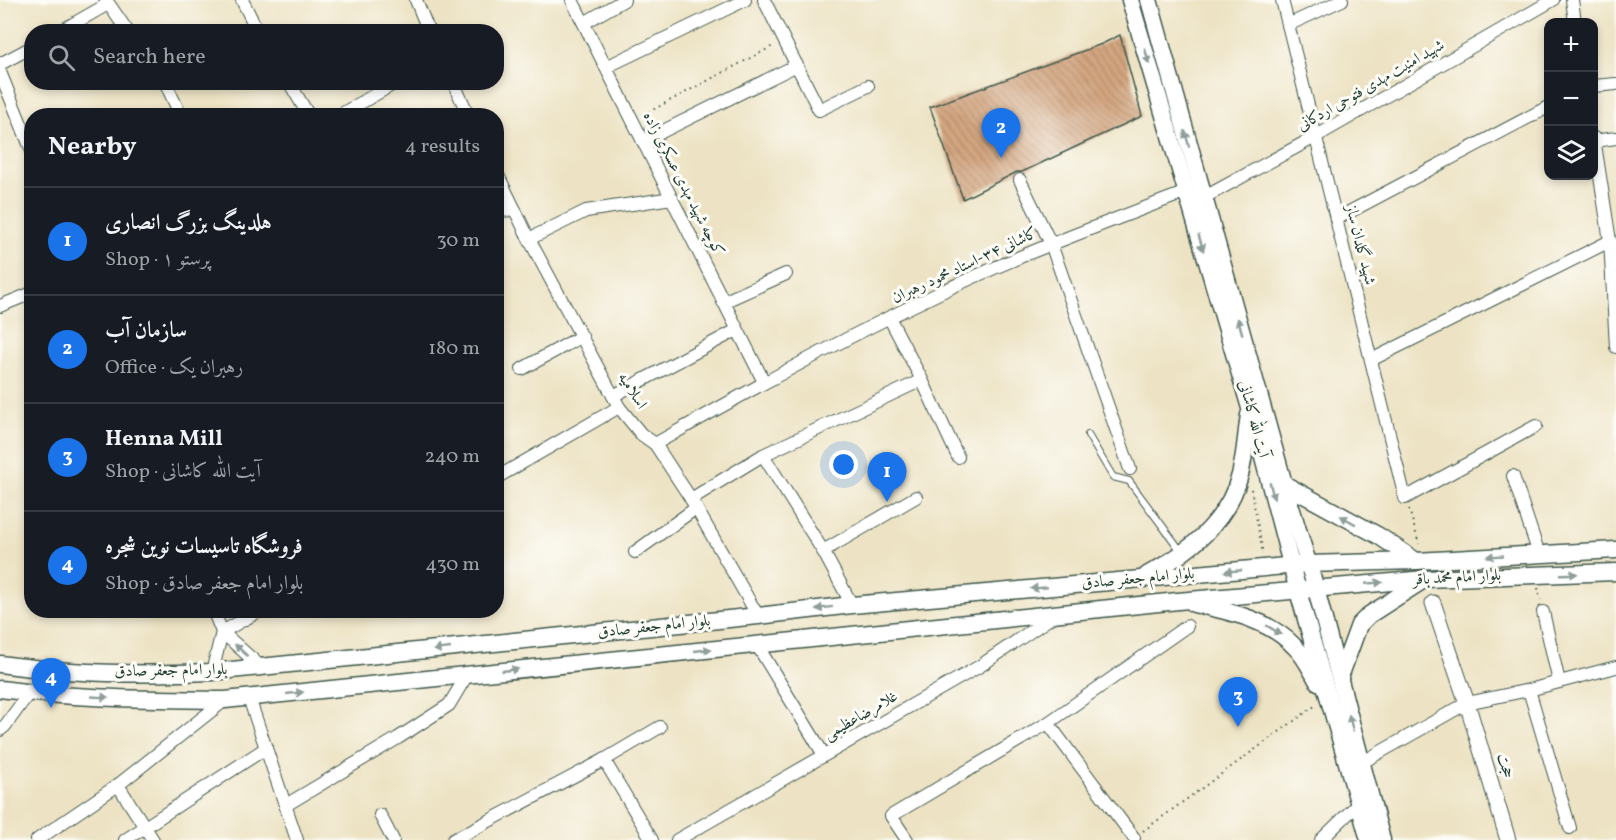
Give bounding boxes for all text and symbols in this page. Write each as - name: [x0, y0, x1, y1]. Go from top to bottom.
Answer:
- map controls: [1544, 18, 1598, 180]
- button: +: [1544, 18, 1598, 72]
- search box: [24, 24, 504, 90]
- street label: شهید امنیت مهدی فتوحی اردکانی: [1293, 35, 1449, 137]
- icon: search: [45, 41, 78, 74]
- text: Search here: [93, 42, 206, 73]
- one-way arrow: [1143, 47, 1152, 65]
- button: −: [1544, 72, 1598, 126]
- street label: کوچه شهید مهدی عسکری زاده: [637, 108, 729, 260]
- pin: 2: [982, 108, 1020, 158]
- button: layers: [1544, 126, 1598, 180]
- text: Nearby: [48, 129, 137, 165]
- one-way arrow: [1182, 129, 1191, 147]
- text: 4 results: [405, 133, 480, 161]
- street label: شهید گلدان ساز: [1339, 201, 1381, 287]
- text: هلدینگ بزرگ انصاری: [105, 208, 272, 239]
- street label: کاشانی ۳۴-استاد محمود رهبران: [888, 222, 1042, 310]
- text: 1: [63, 227, 72, 255]
- text: 30 m: [436, 227, 480, 255]
- one-way arrow: [1197, 234, 1206, 252]
- text: Shop · پرستو ۱: [105, 246, 210, 274]
- text: سازمان آب: [105, 316, 187, 347]
- one-way arrow: [1234, 317, 1244, 335]
- text: 2: [62, 335, 73, 363]
- text: 180 m: [428, 335, 480, 363]
- text: Office · رهبران یک: [105, 354, 243, 382]
- street label: اسلامیه: [612, 368, 652, 414]
- street label: آیت الله کاشانی: [1232, 377, 1277, 462]
- text: Henna Mill: [105, 424, 223, 455]
- text: 3: [62, 443, 73, 471]
- text: 240 m: [425, 443, 480, 471]
- your location: [829, 450, 858, 479]
- pin: 1: [868, 452, 906, 502]
- text: Shop · آیت الله کاشانی: [105, 458, 261, 486]
- one-way arrow: [1268, 483, 1277, 501]
- one-way arrow: [1339, 515, 1356, 525]
- text: فروشگاه تاسیسات نوین شجره: [105, 532, 303, 563]
- text: 4: [61, 551, 74, 579]
- text: 430 m: [425, 551, 480, 579]
- one-way arrow: [1485, 552, 1504, 561]
- street label: بلوار امام جعفر صادق: [1081, 563, 1195, 597]
- street label: بلوار امام محمد باقر: [1410, 565, 1502, 593]
- one-way arrow: [1223, 566, 1242, 576]
- one-way arrow: [1559, 569, 1578, 579]
- text: Shop · بلوار امام جعفر صادق: [105, 570, 303, 598]
- one-way arrow: [1365, 578, 1384, 588]
- one-way arrow: [1029, 583, 1048, 593]
- one-way arrow: [814, 603, 833, 613]
- street label: بلوار امام جعفر صادق: [597, 610, 712, 646]
- one-way arrow: [1265, 624, 1282, 635]
- one-way arrow: [234, 643, 249, 657]
- one-way arrow: [432, 644, 451, 653]
- one-way arrow: [694, 645, 713, 655]
- pin: 4: [32, 658, 70, 708]
- street label: بلوار امام جعفر صادق: [114, 659, 228, 685]
- one-way arrow: [500, 665, 519, 675]
- pin: 3: [1218, 678, 1258, 727]
- street label: غلامرضاعظیمی: [820, 686, 902, 746]
- one-way arrow: [285, 688, 304, 698]
- one-way arrow: [91, 693, 110, 702]
- one-way arrow: [1346, 713, 1355, 731]
- street label: حجت: [1491, 751, 1519, 781]

